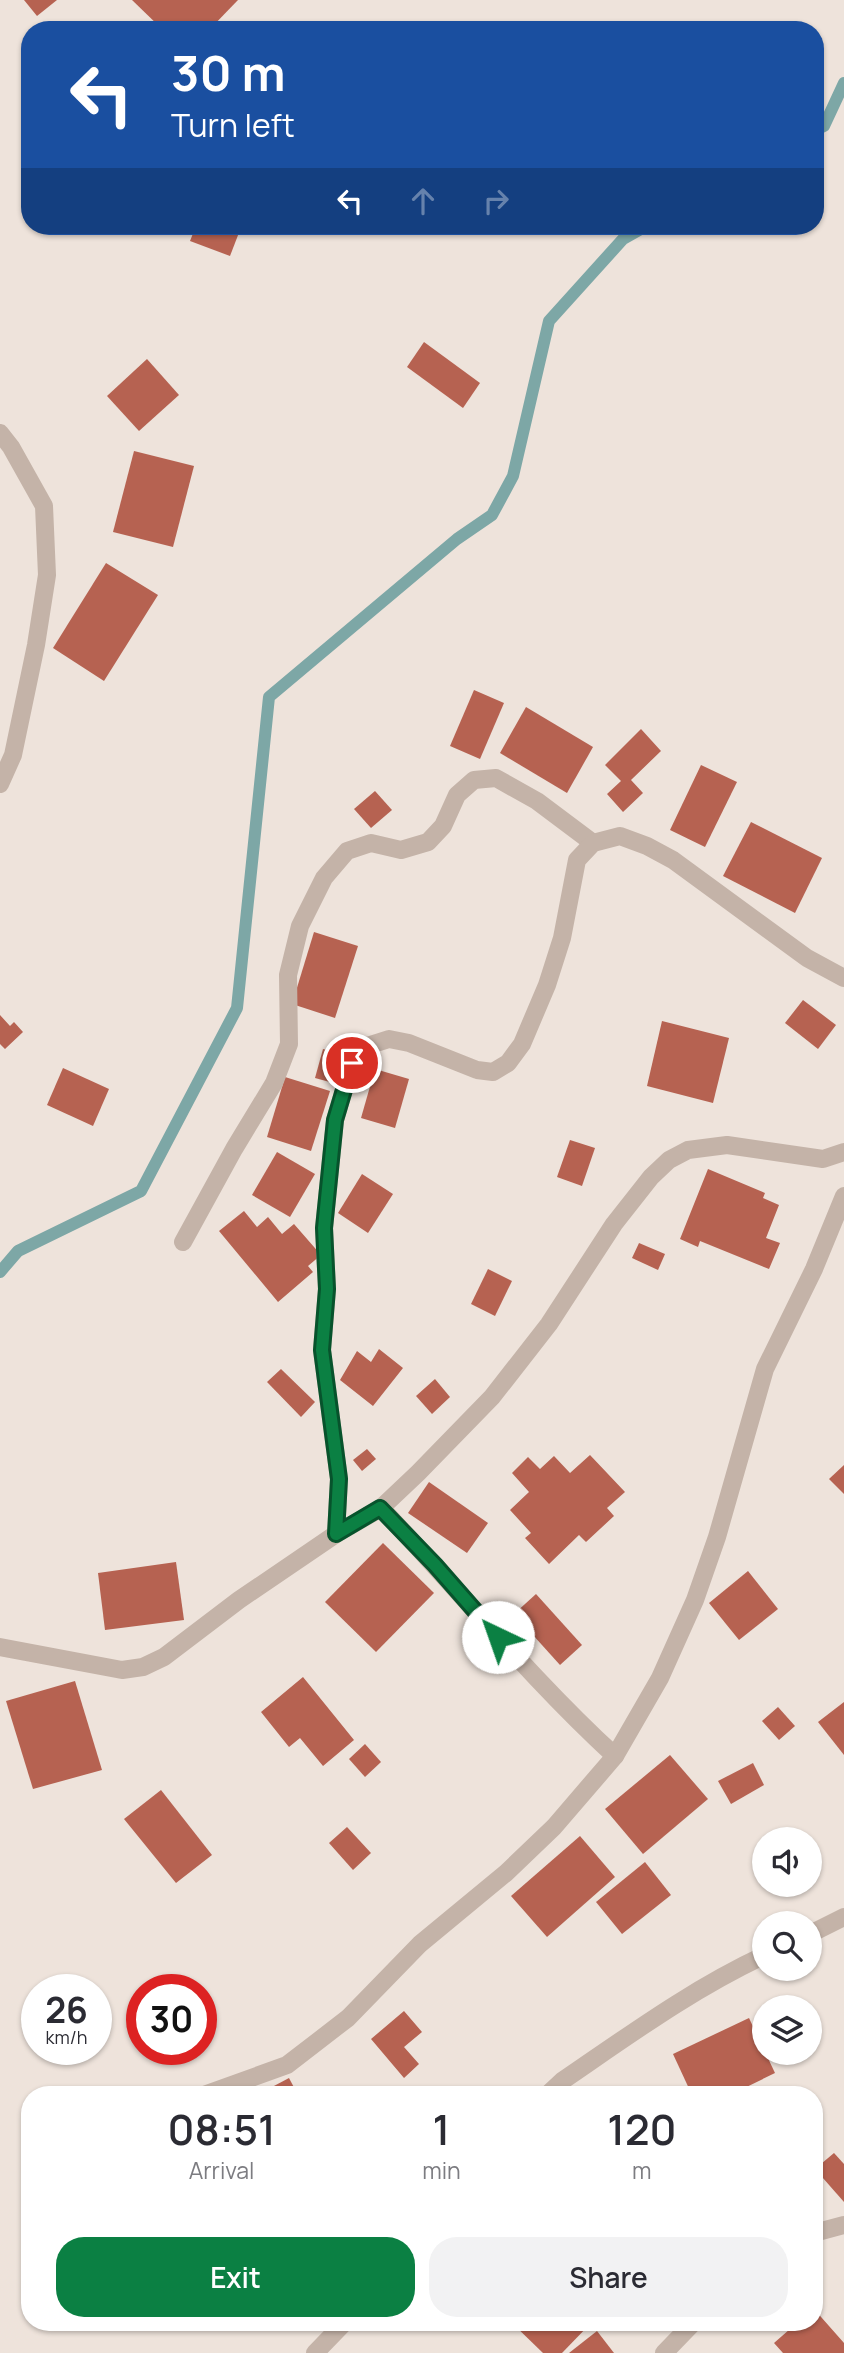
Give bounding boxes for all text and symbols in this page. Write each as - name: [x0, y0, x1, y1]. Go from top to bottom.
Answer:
- text: 30 m: [171, 39, 286, 106]
- icon: left: [56, 49, 147, 140]
- text: Turn left: [171, 103, 295, 147]
- icon: left: [331, 182, 369, 220]
- icon: ahead: [404, 182, 442, 220]
- icon: right: [477, 182, 515, 220]
- pin: [322, 1033, 382, 1093]
- icon: arrive: [333, 1044, 371, 1082]
- position arrow: [461, 1600, 535, 1674]
- map controls: [752, 1827, 822, 2065]
- button: sound: [752, 1827, 822, 1897]
- button: search: [752, 1911, 822, 1981]
- speed limit sign: 30: [126, 1974, 217, 2065]
- text: 26: [45, 1986, 88, 2034]
- button: layers: [752, 1995, 822, 2065]
- text: km/h: [46, 2025, 87, 2049]
- text: 08:51: [167, 2100, 276, 2158]
- text: 1: [433, 2100, 450, 2158]
- text: 120: [607, 2100, 677, 2158]
- text: Arrival: [189, 2154, 254, 2186]
- text: min: [422, 2154, 461, 2186]
- text: m: [632, 2154, 652, 2186]
- button: Exit: [56, 2237, 415, 2317]
- button: Share: [429, 2237, 788, 2317]

